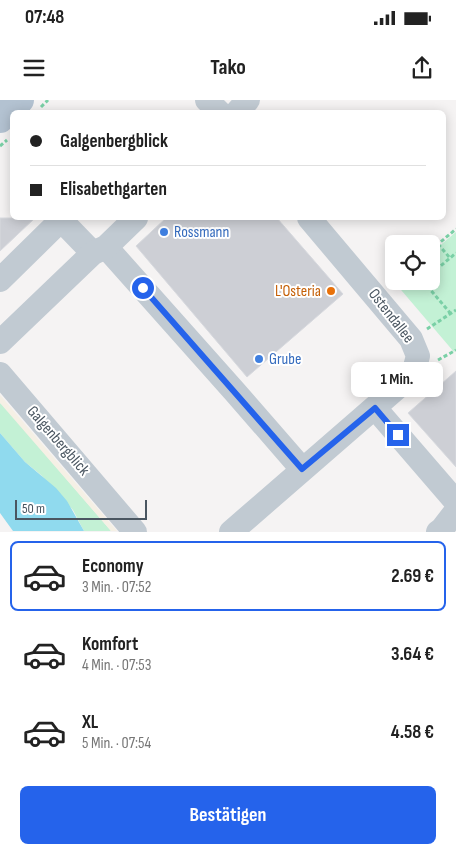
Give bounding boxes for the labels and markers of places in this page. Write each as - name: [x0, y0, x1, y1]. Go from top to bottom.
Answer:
- place label: Rossmann: [174, 223, 229, 242]
- marker: Rossmann: [158, 226, 170, 238]
- place label: L'Osteria: [275, 282, 321, 301]
- marker: L'Osteria: [325, 285, 337, 297]
- place label: Grube: [269, 350, 301, 369]
- marker: Grube: [253, 353, 265, 365]

